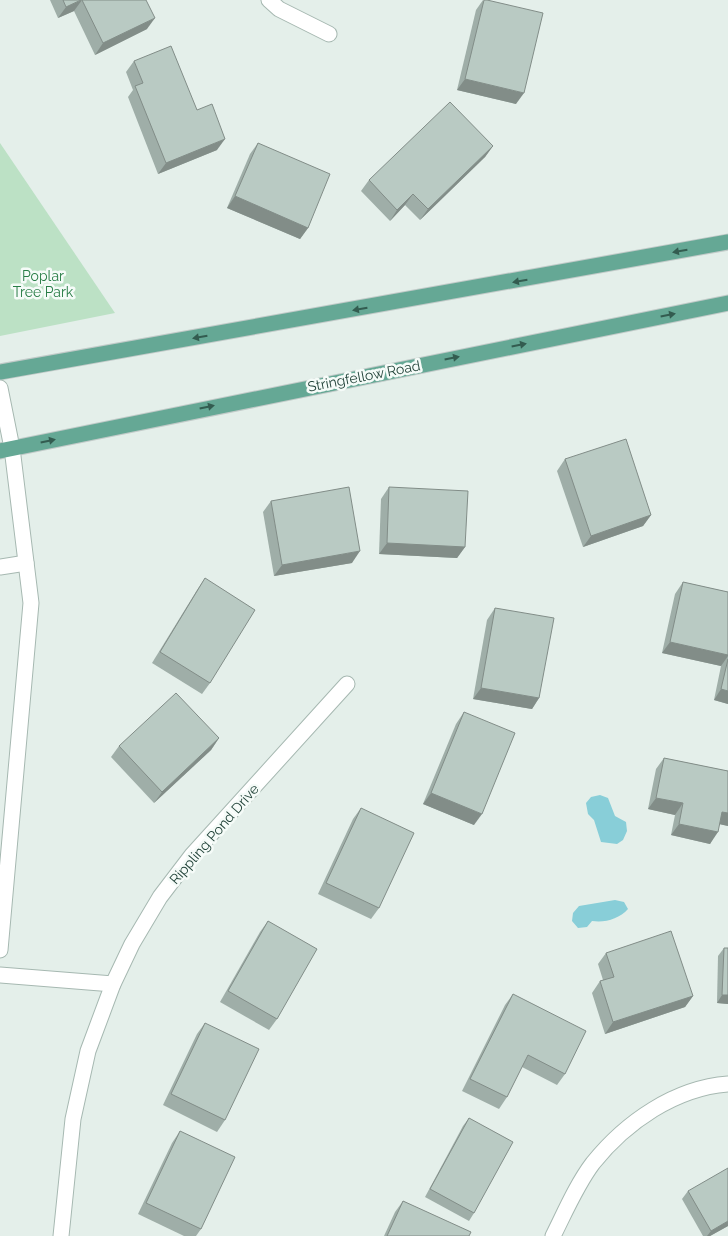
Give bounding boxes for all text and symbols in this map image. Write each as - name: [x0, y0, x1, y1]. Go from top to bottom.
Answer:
- one-way arrow: [672, 248, 688, 256]
- park label: Poplar Tree Park: [13, 268, 74, 300]
- one-way arrow: [512, 277, 528, 285]
- one-way arrow: [352, 306, 368, 314]
- one-way arrow: [660, 311, 675, 319]
- one-way arrow: [192, 334, 208, 342]
- one-way arrow: [512, 340, 528, 348]
- one-way arrow: [444, 354, 459, 362]
- street label: Stringfellow Road: [306, 357, 422, 395]
- one-way arrow: [199, 403, 214, 411]
- one-way arrow: [40, 436, 56, 444]
- street label: Rippling Pond Drive: [166, 781, 262, 887]

